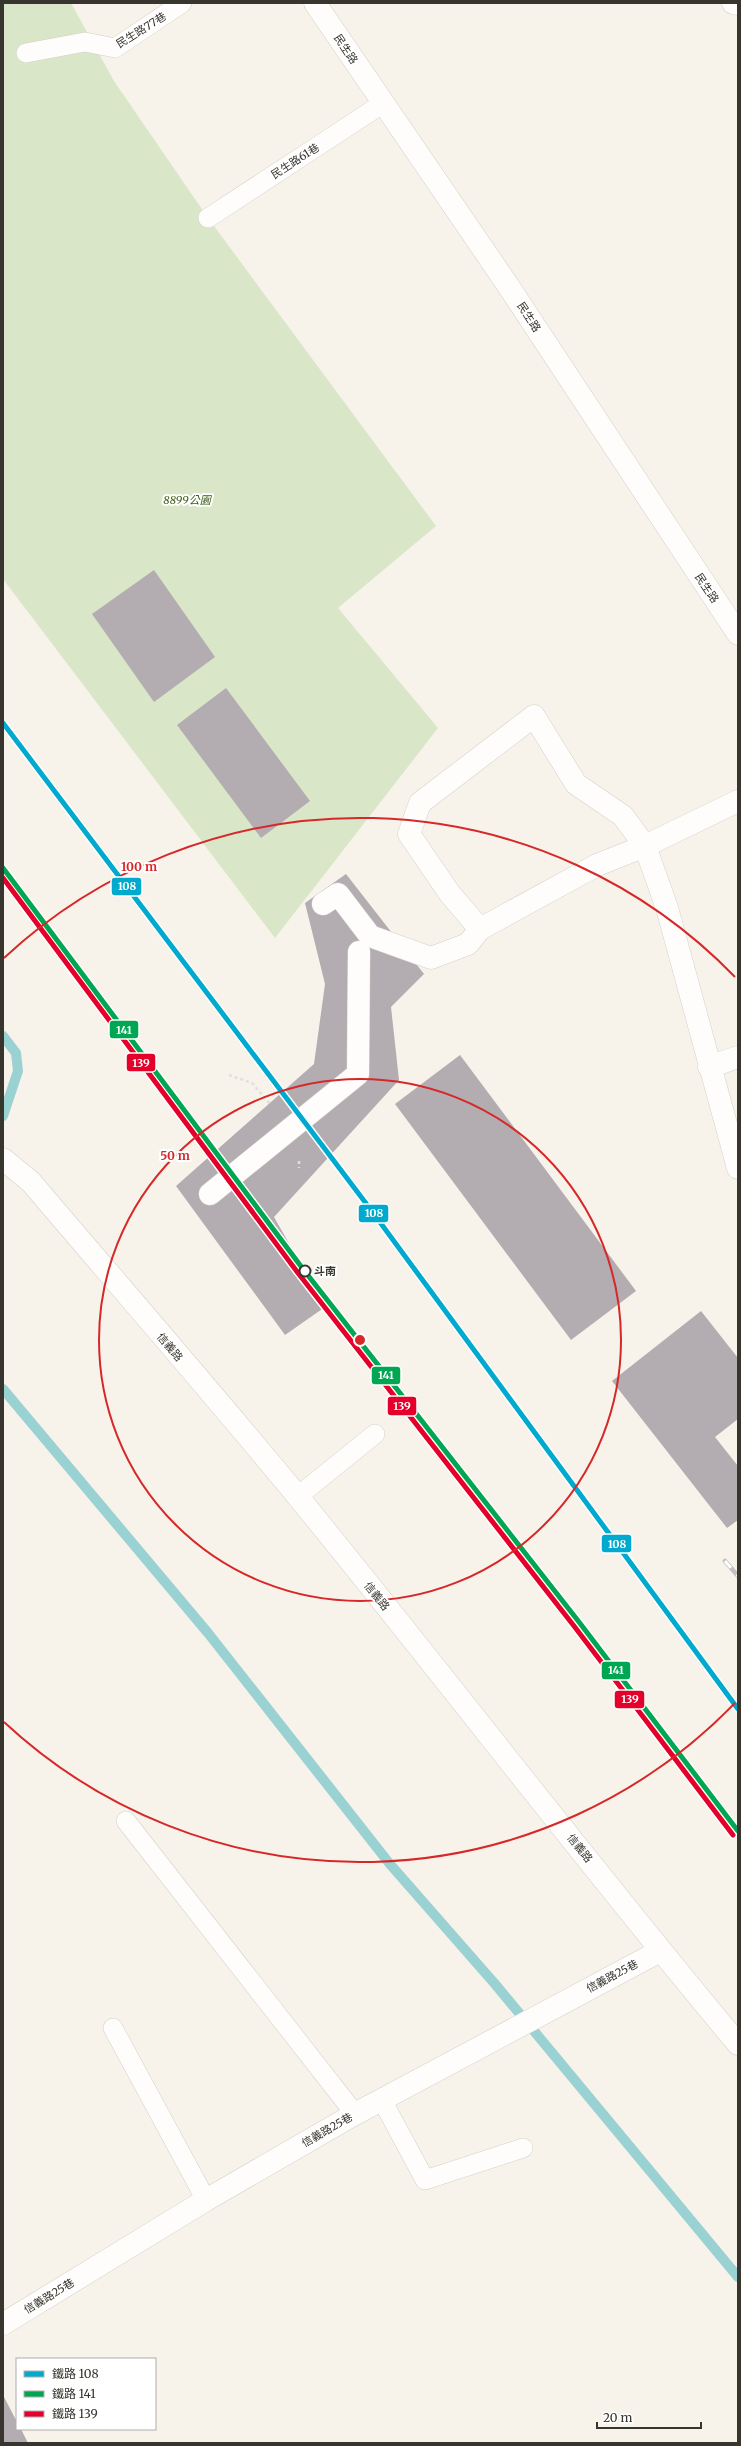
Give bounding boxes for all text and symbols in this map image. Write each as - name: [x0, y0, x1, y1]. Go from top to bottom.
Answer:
- street label: 民生路77巷: [113, 9, 169, 51]
- street label: 民生路: [331, 31, 361, 67]
- street label: 民生路61巷: [268, 140, 322, 182]
- street label: 民生路: [514, 299, 544, 335]
- park label: 8899公園: [163, 493, 213, 507]
- street label: 民生路: [692, 570, 722, 606]
- text: 100 m: [121, 859, 157, 874]
- line badge: 108: [111, 877, 142, 896]
- text: 108: [118, 879, 136, 893]
- line badge: 141: [109, 1020, 139, 1039]
- text: 141: [116, 1023, 132, 1037]
- line badge: 139: [126, 1053, 156, 1072]
- text: 139: [132, 1056, 150, 1070]
- text: 50 m: [160, 1148, 190, 1163]
- line badge: 108: [358, 1204, 389, 1223]
- text: 108: [365, 1206, 383, 1220]
- marker: 斗南: [298, 1264, 312, 1278]
- place label: 斗南: [314, 1264, 336, 1278]
- street label: 信義路: [154, 1330, 186, 1364]
- centre of rings: [353, 1333, 367, 1347]
- line badge: 141: [371, 1366, 401, 1385]
- text: 141: [378, 1368, 394, 1382]
- line badge: 139: [387, 1396, 417, 1416]
- text: 139: [393, 1399, 411, 1413]
- line badge: 108: [601, 1534, 632, 1553]
- text: 108: [608, 1537, 626, 1551]
- street label: 信義路: [361, 1579, 393, 1613]
- line badge: 141: [601, 1661, 631, 1680]
- text: 141: [608, 1663, 624, 1677]
- line badge: 139: [614, 1690, 645, 1709]
- text: 139: [621, 1692, 639, 1706]
- street label: 信義路: [564, 1831, 596, 1865]
- street label: 信義路25巷: [584, 1957, 640, 1995]
- street label: 信義路25巷: [299, 2110, 355, 2150]
- street label: 信義路25巷: [21, 2275, 77, 2317]
- legend: [16, 2358, 156, 2430]
- text: 鐵路 108: [52, 2366, 99, 2381]
- text: 鐵路 141: [52, 2386, 96, 2401]
- scale bar: [597, 2404, 701, 2430]
- text: 鐵路 139: [52, 2406, 98, 2421]
- text: 20 m: [603, 2410, 632, 2425]

